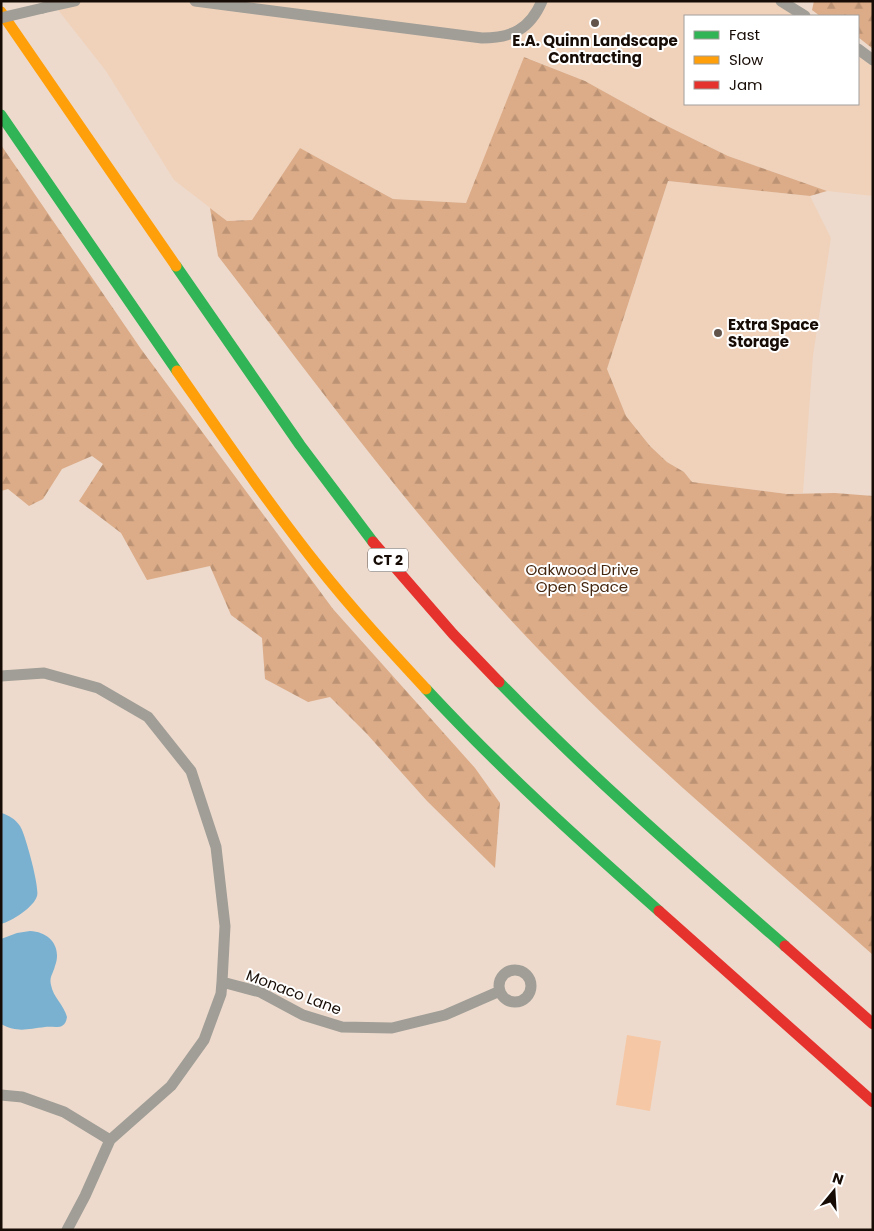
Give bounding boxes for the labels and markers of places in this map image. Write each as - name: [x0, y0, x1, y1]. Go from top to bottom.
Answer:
- marker: E.A. Quinn Landscape Contracting: [589, 17, 601, 29]
- place label: E.A. Quinn Landscape Contracting: [512, 30, 678, 68]
- place label: Extra Space Storage: [728, 314, 819, 352]
- marker: Extra Space Storage: [712, 327, 724, 339]

